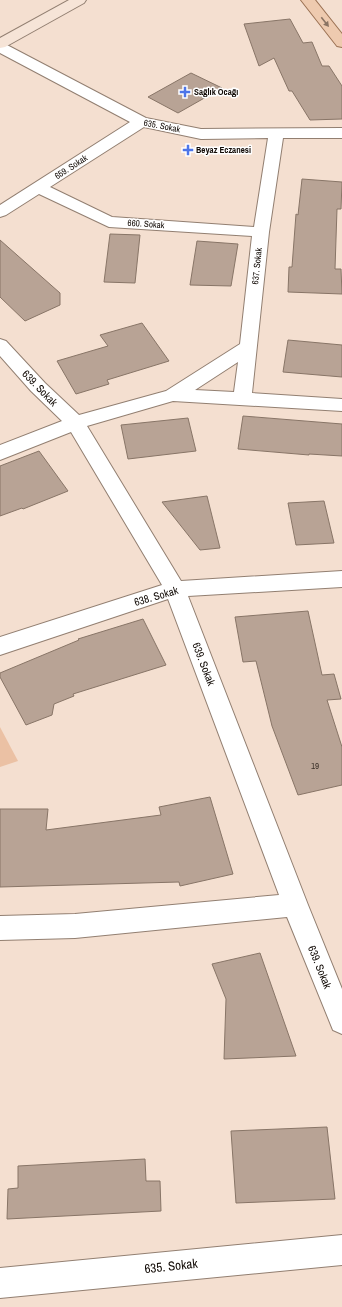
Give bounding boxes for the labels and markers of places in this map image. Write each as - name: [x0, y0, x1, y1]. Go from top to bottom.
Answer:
- marker: Sağlık Ocağı: [179, 86, 191, 98]
- place label: Sağlık Ocağı: [194, 86, 238, 98]
- place label: Beyaz Eczanesi: [196, 144, 251, 156]
- marker: Beyaz Eczanesi: [183, 145, 193, 155]

